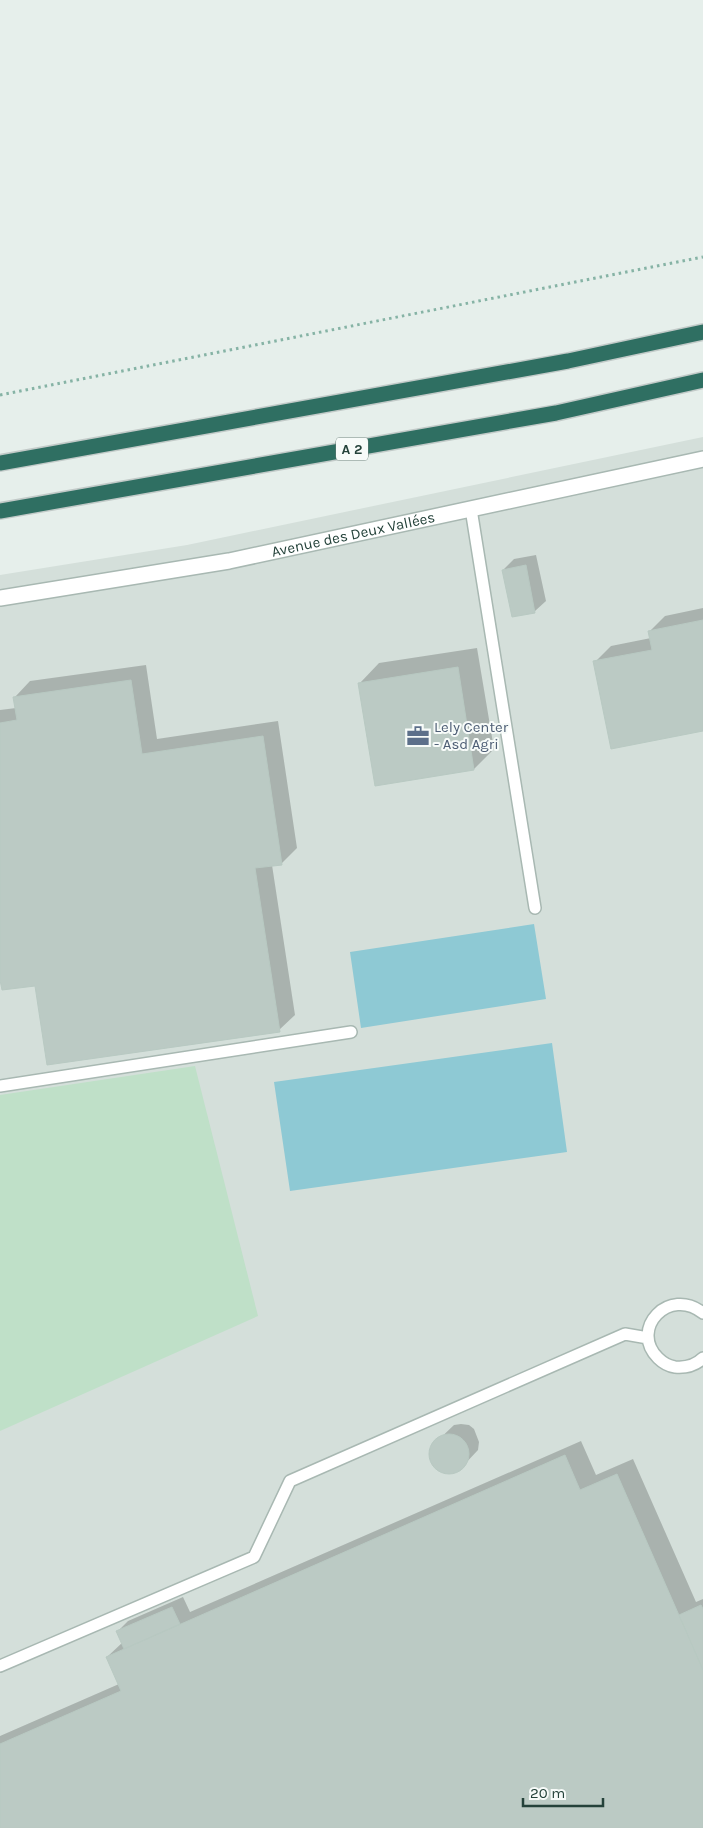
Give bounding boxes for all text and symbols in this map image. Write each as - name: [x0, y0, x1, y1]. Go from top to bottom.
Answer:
- road number: A 2: [336, 438, 368, 460]
- street label: Avenue des Deux Vallées: [270, 508, 437, 561]
- place label: Lely Center - Asd Agri: [434, 718, 509, 753]
- office icon: Lely Center - Asd Agri: [405, 723, 431, 749]
- scale bar: [523, 1776, 603, 1808]
- text: 20 m: [530, 1784, 565, 1802]

